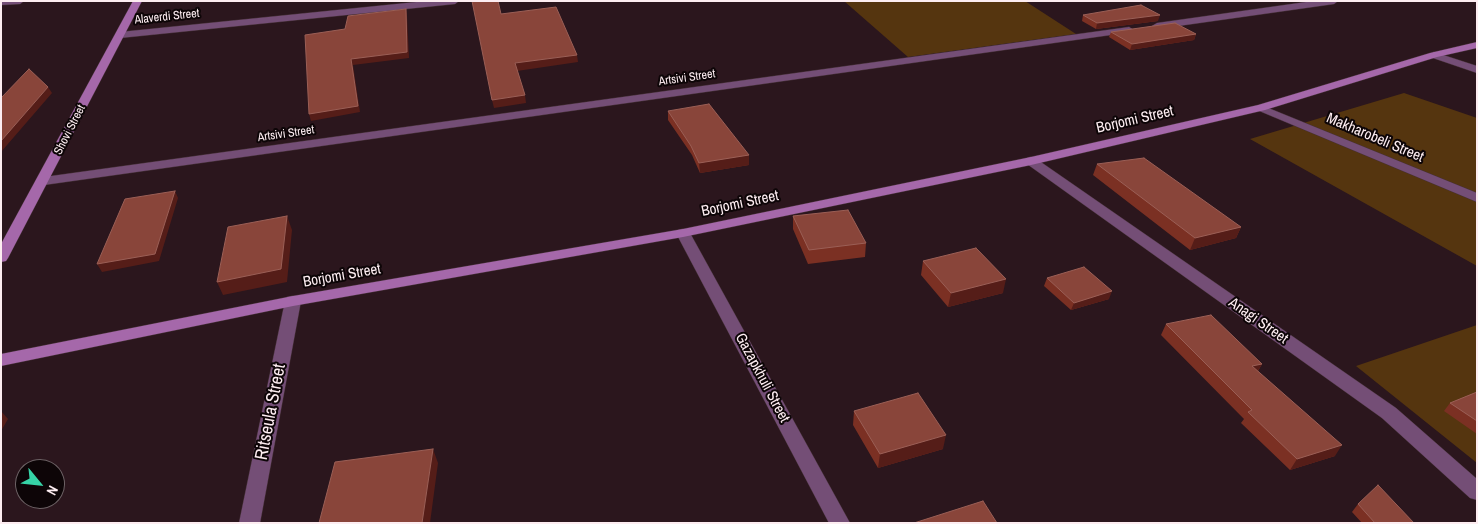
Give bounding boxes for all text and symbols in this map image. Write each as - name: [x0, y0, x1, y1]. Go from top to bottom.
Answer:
- street label: Alaverdi Street: [134, 6, 200, 28]
- street label: Artsivi Street: [658, 67, 716, 89]
- street label: Borjomi Street: [1095, 102, 1175, 138]
- street label: Shovi Street: [51, 103, 89, 157]
- street label: Makharobeli Street: [1324, 109, 1426, 167]
- street label: Artsivi Street: [257, 123, 315, 145]
- street label: Borjomi Street: [700, 187, 780, 221]
- street label: Borjomi Street: [302, 260, 382, 292]
- street label: Anagi Street: [1225, 294, 1291, 348]
- street label: Gazapkhuli Street: [731, 330, 793, 426]
- street label: Ritseula Street: [251, 362, 291, 462]
- north arrow: [15, 459, 65, 509]
- text: N: [42, 483, 62, 498]

